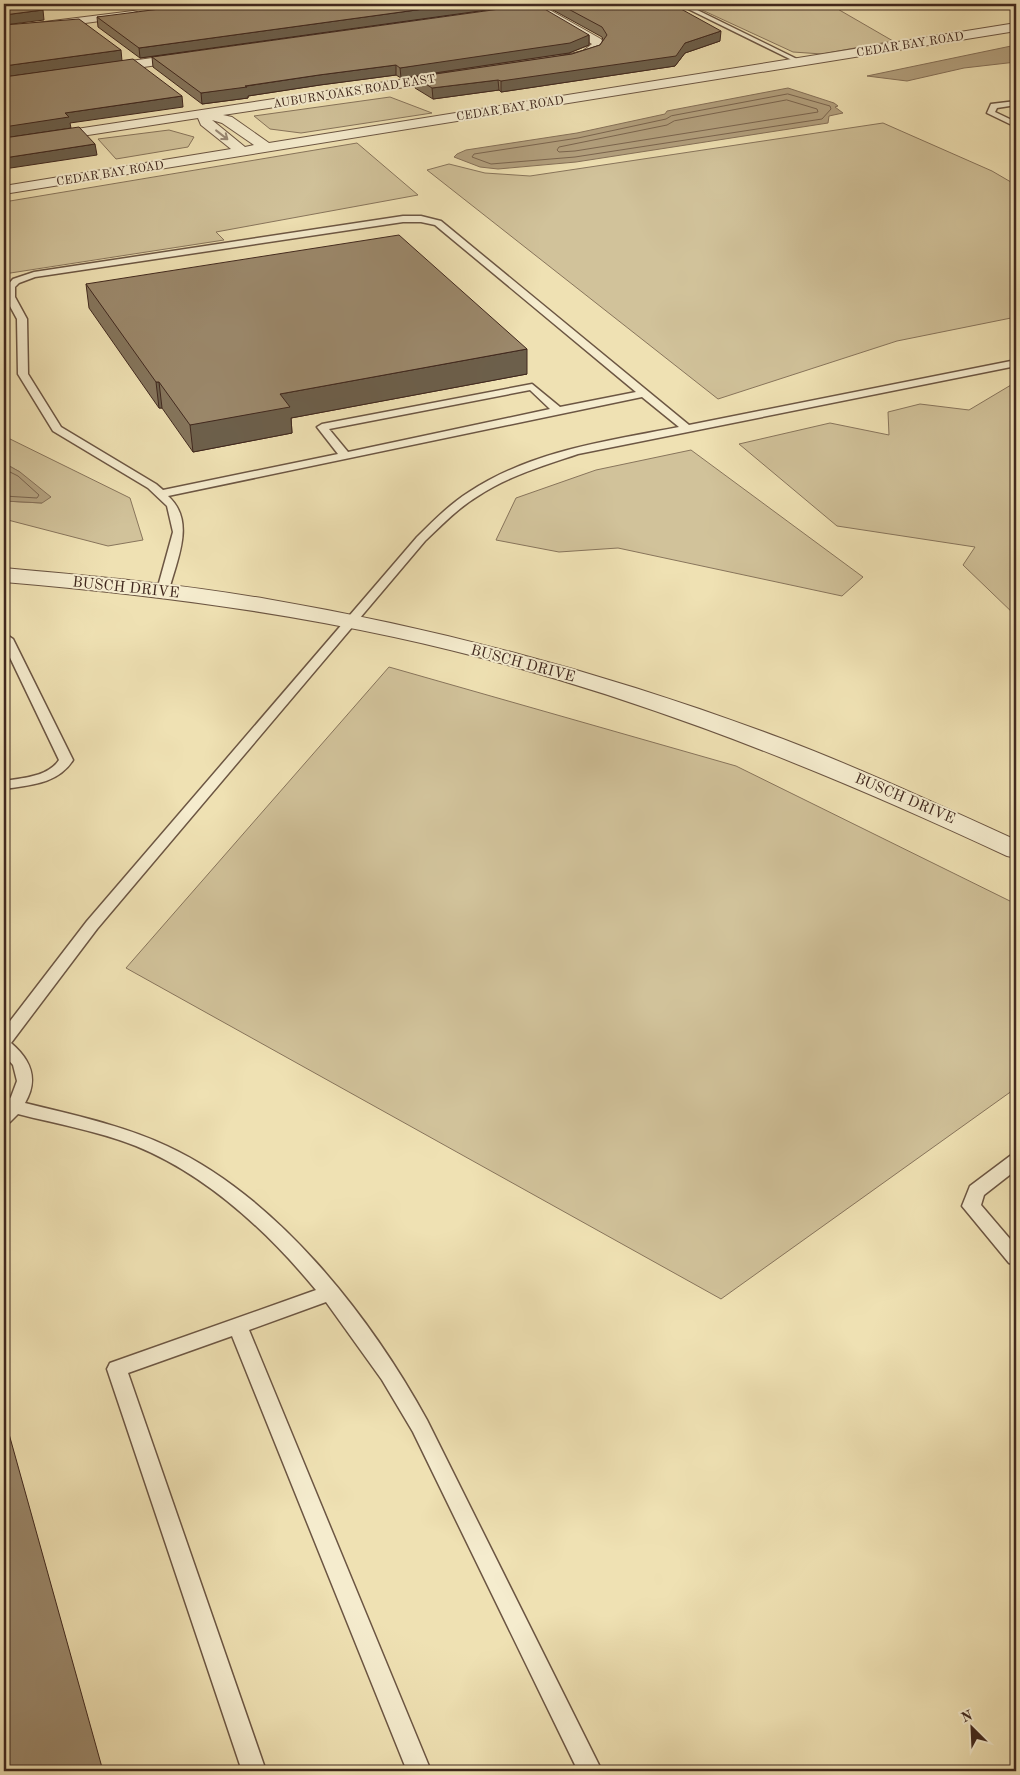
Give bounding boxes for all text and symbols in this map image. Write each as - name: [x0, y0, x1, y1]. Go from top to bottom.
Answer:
- street label: CEDAR BAY ROAD: [856, 31, 965, 59]
- street label: AUBURN OAKS ROAD EAST: [272, 73, 436, 111]
- street label: CEDAR BAY ROAD: [456, 95, 565, 123]
- one-way arrow: [215, 129, 228, 140]
- street label: CEDAR BAY ROAD: [56, 160, 165, 188]
- street label: BUSCH DRIVE: [72, 575, 180, 602]
- street label: BUSCH DRIVE: [469, 643, 576, 686]
- street label: BUSCH DRIVE: [852, 771, 957, 827]
- north arrow: [948, 1702, 998, 1752]
- text: N: [959, 1708, 975, 1726]

